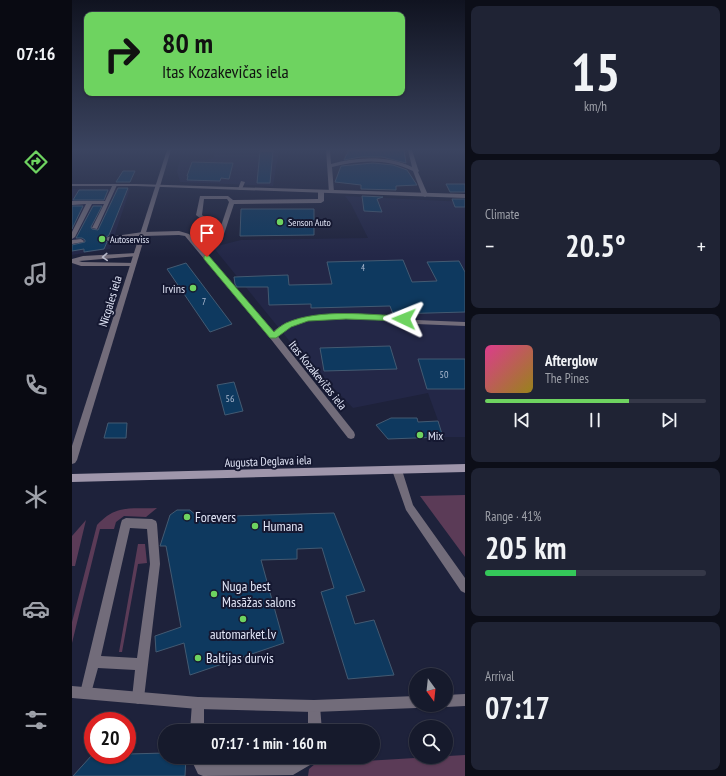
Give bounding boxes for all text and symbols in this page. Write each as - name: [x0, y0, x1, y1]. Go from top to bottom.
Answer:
- text: 80 m: [162, 24, 213, 61]
- icon: right: [96, 28, 148, 80]
- text: 15: [571, 38, 620, 105]
- text: 07:16: [17, 42, 55, 65]
- text: Itas Kozakevičas iela: [162, 60, 289, 83]
- text: km/h: [584, 98, 607, 115]
- icon: directions: [22, 148, 50, 176]
- text: Climate: [485, 206, 519, 223]
- pin: [190, 216, 224, 257]
- place label: Senson Auto: [288, 216, 331, 229]
- marker: Senson Auto: [275, 217, 285, 227]
- icon: arrive: [196, 222, 218, 244]
- text: 20.5°: [565, 226, 626, 265]
- text: −: [485, 232, 494, 260]
- text: +: [697, 232, 706, 260]
- place label: Autoserviss: [110, 233, 150, 246]
- marker: Autoserviss: [97, 234, 107, 244]
- one-way arrow: [102, 252, 108, 261]
- icon: music: [22, 260, 50, 288]
- house number: 4: [361, 262, 365, 273]
- street label: Nīcgales iela: [95, 273, 125, 328]
- place label: Irvins: [162, 281, 185, 296]
- marker: Irvins: [188, 283, 198, 293]
- house number: 7: [202, 295, 206, 308]
- position arrow: [383, 298, 425, 340]
- street label: Itas Kozakevičas iela: [286, 337, 351, 413]
- text: Afterglow: [545, 351, 597, 370]
- house number: 50: [440, 368, 449, 381]
- text: The Pines: [545, 370, 589, 387]
- icon: phone: [22, 371, 50, 399]
- house number: 56: [226, 392, 235, 405]
- icon: previous: [511, 409, 533, 431]
- icon: pause: [584, 409, 606, 431]
- icon: next: [658, 409, 680, 431]
- place label: Mix: [428, 428, 443, 443]
- marker: Mix: [415, 430, 425, 440]
- street label: Augusta Deglava iela: [224, 452, 312, 470]
- icon: climate: [22, 483, 50, 511]
- place label: Forevers: [195, 508, 236, 526]
- text: Range · 41%: [485, 508, 541, 525]
- marker: Forevers: [182, 512, 192, 522]
- place label: Humana: [263, 517, 303, 535]
- marker: Humana: [250, 521, 260, 531]
- text: 205 km: [485, 528, 566, 567]
- place label: Nuga best Masāžas salons: [222, 577, 296, 611]
- marker: Nuga best Masāžas salons: [209, 589, 219, 599]
- icon: car: [22, 595, 50, 623]
- marker: automarket.lv: [238, 614, 248, 624]
- place label: automarket.lv: [210, 625, 277, 643]
- place label: Baltijas durvis: [206, 649, 274, 667]
- marker: Baltijas durvis: [193, 653, 203, 663]
- north arrow: [409, 668, 453, 712]
- map controls: [409, 668, 453, 764]
- text: Arrival: [485, 668, 514, 685]
- text: 07:17: [485, 688, 550, 727]
- icon: filters: [22, 706, 50, 734]
- speed limit sign: 20: [84, 712, 136, 764]
- button: search: [409, 720, 453, 764]
- text: 07:17 · 1 min · 160 m: [211, 734, 327, 753]

